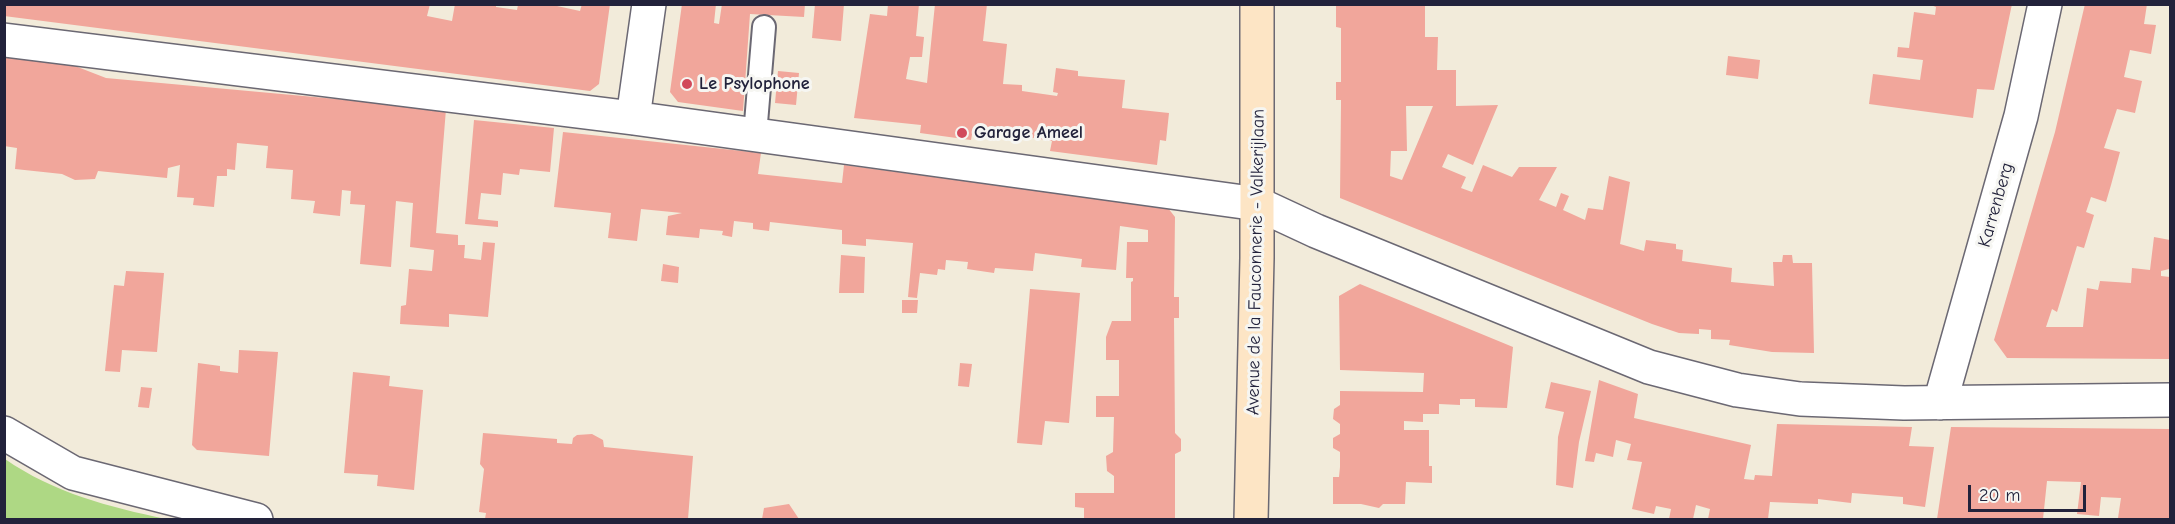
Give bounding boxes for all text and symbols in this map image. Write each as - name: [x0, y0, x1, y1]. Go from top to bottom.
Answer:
- place label: Le Psylophone: [699, 73, 810, 95]
- marker: Le Psylophone: [680, 77, 694, 91]
- street label: Avenue de la Fauconnerie - Valkerijlaan: [1243, 109, 1269, 415]
- place label: Garage Ameel: [974, 122, 1083, 144]
- marker: Garage Ameel: [955, 126, 969, 140]
- street label: Karrenberg: [1974, 160, 2018, 250]
- scale bar: [1971, 473, 2090, 511]
- text: 20 m: [1979, 485, 2020, 506]

